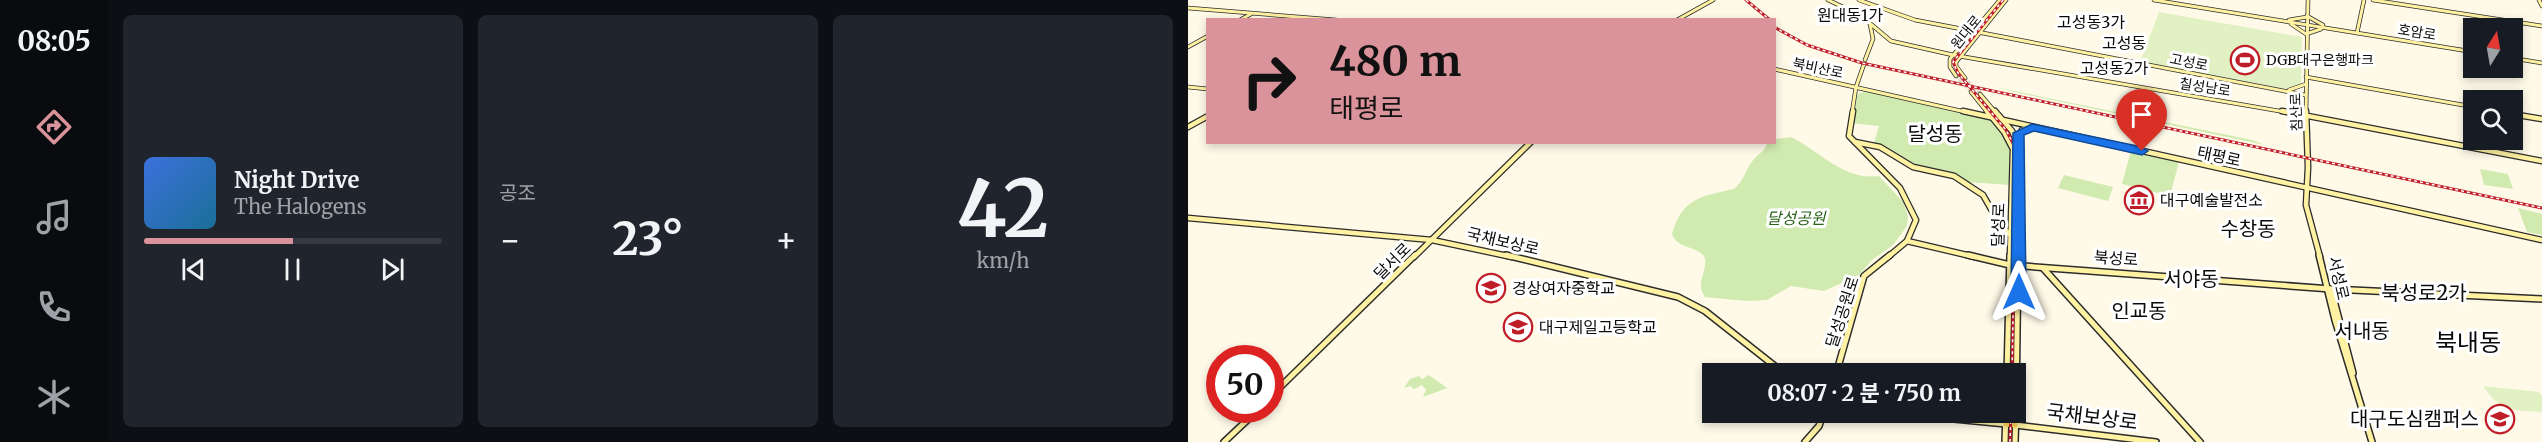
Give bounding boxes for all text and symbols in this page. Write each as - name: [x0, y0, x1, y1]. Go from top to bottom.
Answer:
- district label: 원대동1가: [1817, 5, 1883, 25]
- street label: 원대로: [1947, 11, 1985, 53]
- district label: 고성동3가: [2057, 12, 2125, 32]
- north arrow: [2463, 18, 2523, 78]
- map controls: [2463, 18, 2523, 150]
- street label: 호암로: [2397, 20, 2438, 44]
- text: 08:05: [17, 24, 91, 58]
- district label: 고성동: [2102, 33, 2146, 53]
- text: 480 m: [1329, 35, 1461, 87]
- icon: right: [1230, 42, 1308, 120]
- sports icon: DGB대구은행파크: [2229, 44, 2261, 76]
- street label: 고성로: [2168, 49, 2210, 75]
- place label: DGB대구은행파크: [2266, 51, 2374, 69]
- street label: 북비산로: [1791, 54, 1845, 82]
- district label: 고성동2가: [2080, 58, 2148, 78]
- street label: 칠성남로: [2178, 74, 2232, 100]
- pin: [2116, 89, 2167, 151]
- button: search: [2463, 90, 2523, 150]
- text: 태평로: [1329, 91, 1404, 125]
- street label: 침산로: [2286, 92, 2306, 132]
- icon: arrive: [2125, 98, 2158, 131]
- icon: directions: [33, 106, 75, 148]
- district label: 달성동: [1907, 121, 1963, 146]
- street label: 태평로: [2195, 142, 2243, 170]
- text: 42: [957, 160, 1049, 258]
- text: Night Drive: [234, 166, 359, 194]
- text: 공조: [499, 180, 536, 205]
- museum icon: 대구예술발전소: [2123, 184, 2155, 216]
- place label: 대구예술발전소: [2160, 190, 2263, 210]
- text: The Halogens: [234, 194, 366, 219]
- icon: music: [33, 196, 75, 238]
- street label: 달성로: [1987, 202, 2009, 247]
- park label: 달성공원: [1767, 208, 1827, 228]
- text: 23°: [612, 211, 684, 267]
- district label: 수창동: [2220, 216, 2276, 241]
- text: −: [499, 220, 521, 261]
- text: +: [775, 220, 797, 261]
- street label: 국채보상로: [1465, 223, 1541, 259]
- street label: 달서로: [1369, 238, 1415, 284]
- street label: 북성로: [2093, 246, 2139, 270]
- text: km/h: [977, 248, 1029, 273]
- icon: previous: [177, 253, 210, 286]
- icon: pause: [276, 253, 309, 286]
- icon: next: [376, 253, 409, 286]
- street label: 서성로: [2324, 254, 2354, 302]
- position arrow: [1987, 260, 2051, 324]
- district label: 서야동: [2163, 266, 2219, 291]
- school or university icon: 경상여자중학교: [1475, 272, 1507, 304]
- street label: 달성공원로: [1821, 274, 1863, 350]
- place label: 경상여자중학교: [1512, 278, 1615, 298]
- district label: 북성로2가: [2381, 280, 2467, 305]
- icon: phone: [33, 286, 75, 328]
- district label: 인교동: [2111, 298, 2167, 323]
- school or university icon: 대구제일고등학교: [1502, 311, 1534, 343]
- place label: 대구제일고등학교: [1539, 317, 1657, 337]
- district label: 서내동: [2334, 318, 2390, 343]
- district label: 북내동: [2435, 327, 2501, 358]
- speed limit sign: 50: [1206, 345, 1284, 423]
- icon: climate: [33, 376, 75, 418]
- text: 08:07 · 2 분 · 750 m: [1767, 379, 1961, 407]
- street label: 국채보상로: [2045, 398, 2139, 435]
- school or university icon: 대구도심캠퍼스: [2484, 403, 2516, 435]
- place label: 대구도심캠퍼스: [2350, 406, 2479, 431]

